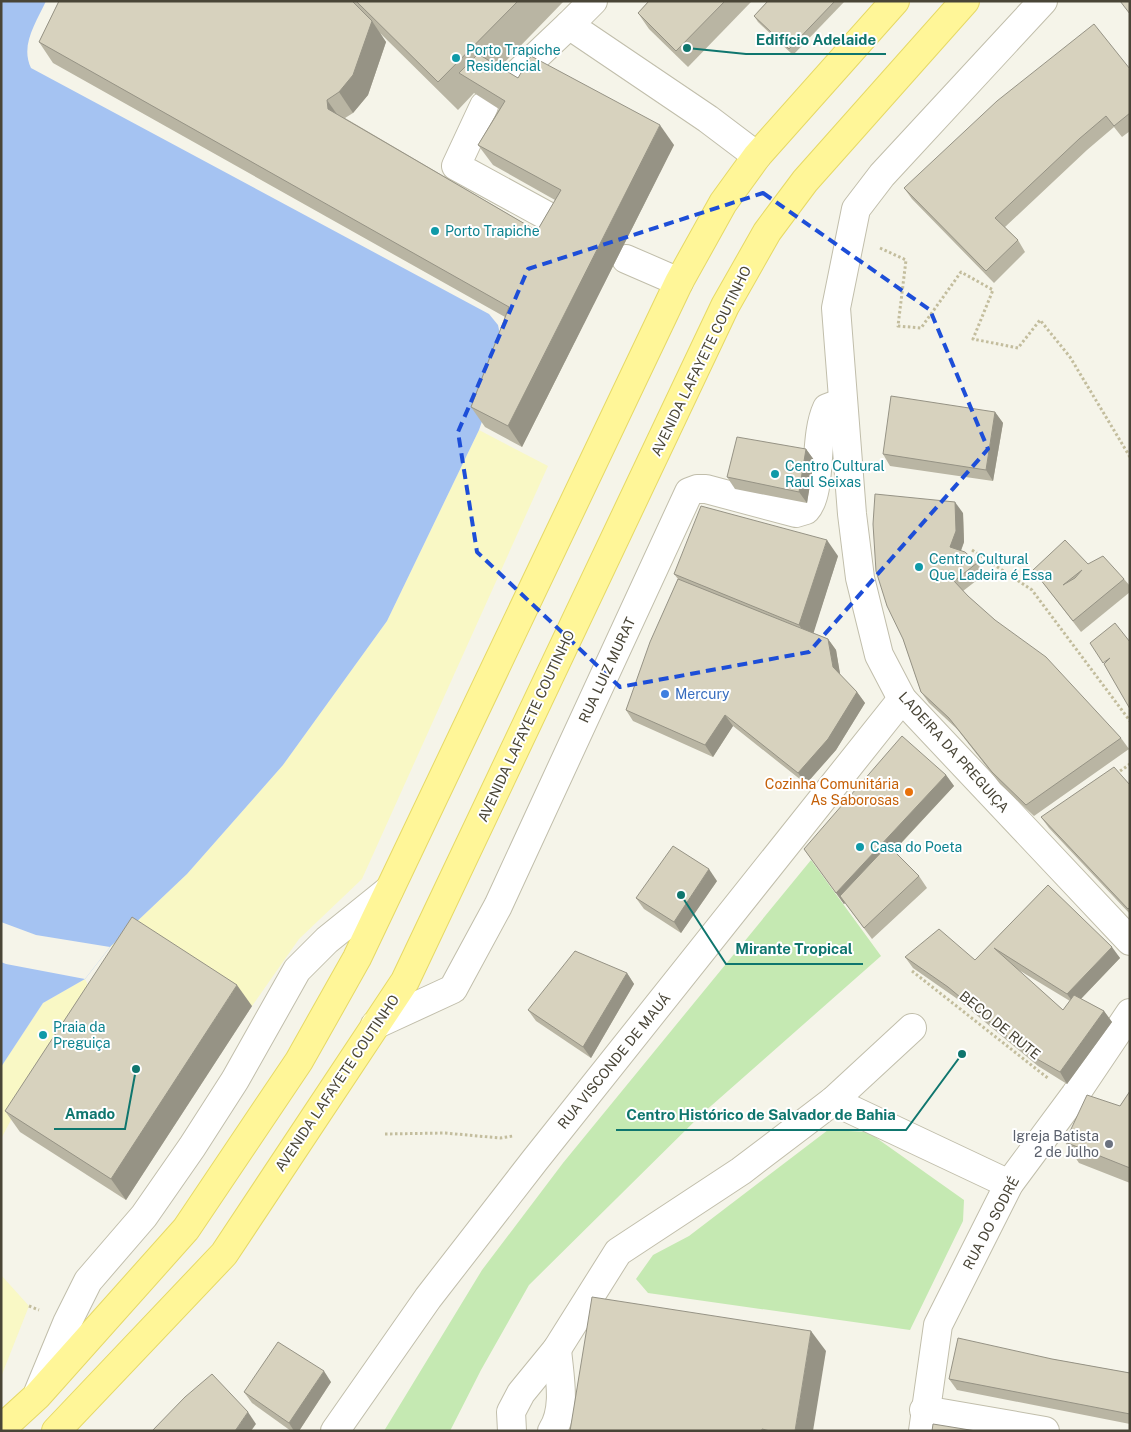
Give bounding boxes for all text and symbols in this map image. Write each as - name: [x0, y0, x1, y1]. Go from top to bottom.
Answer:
- callout: Edifício Adelaide: [746, 24, 886, 54]
- text: Edifício Adelaide: [756, 31, 876, 48]
- place label: Porto Trapiche Residencial: [466, 42, 561, 74]
- marker: Porto Trapiche Residencial: [450, 52, 462, 64]
- place label: Porto Trapiche: [445, 223, 540, 239]
- marker: Porto Trapiche: [429, 225, 441, 237]
- street label: AVENIDA LAFAYETE COUTINHO: [648, 263, 754, 459]
- place label: Centro Cultural Raul Seixas: [785, 458, 885, 490]
- marker: Centro Cultural Raul Seixas: [769, 468, 781, 480]
- place label: Centro Cultural Que Ladeira é Essa: [929, 551, 1052, 583]
- marker: Centro Cultural Que Ladeira é Essa: [913, 561, 925, 573]
- street label: RUA LUIZ MURAT: [576, 615, 638, 725]
- street label: AVENIDA LAFAYETE COUTINHO: [475, 628, 577, 824]
- place label: Mercury: [675, 686, 730, 702]
- marker: Mercury: [659, 688, 671, 700]
- street label: LADEIRA DA PREGUIÇA: [896, 688, 1012, 816]
- place label: Cozinha Comunitária As Saborosas: [765, 776, 899, 808]
- marker: Cozinha Comunitária As Saborosas: [903, 786, 915, 798]
- place label: Casa do Poeta: [870, 839, 962, 855]
- marker: Casa do Poeta: [854, 841, 866, 853]
- callout: Mirante Tropical: [726, 934, 863, 964]
- text: Mirante Tropical: [735, 940, 853, 957]
- street label: BECO DE RUTE: [956, 988, 1044, 1062]
- street label: RUA VISCONDE DE MAUÁ: [554, 990, 674, 1132]
- street label: AVENIDA LAFAYETE COUTINHO: [272, 992, 402, 1174]
- place label: Praia da Preguiça: [53, 1019, 111, 1051]
- marker: Praia da Preguiça: [37, 1029, 49, 1041]
- callout: Amado: [54, 1099, 125, 1129]
- callout: Centro Histórico de Salvador de Bahia: [616, 1100, 906, 1130]
- text: Amado: [65, 1105, 116, 1122]
- text: Centro Histórico de Salvador de Bahia: [626, 1106, 896, 1123]
- place label: Igreja Batista 2 de Julho: [1013, 1128, 1099, 1160]
- marker: Igreja Batista 2 de Julho: [1103, 1138, 1115, 1150]
- street label: RUA DO SODRÉ: [959, 1173, 1022, 1272]

